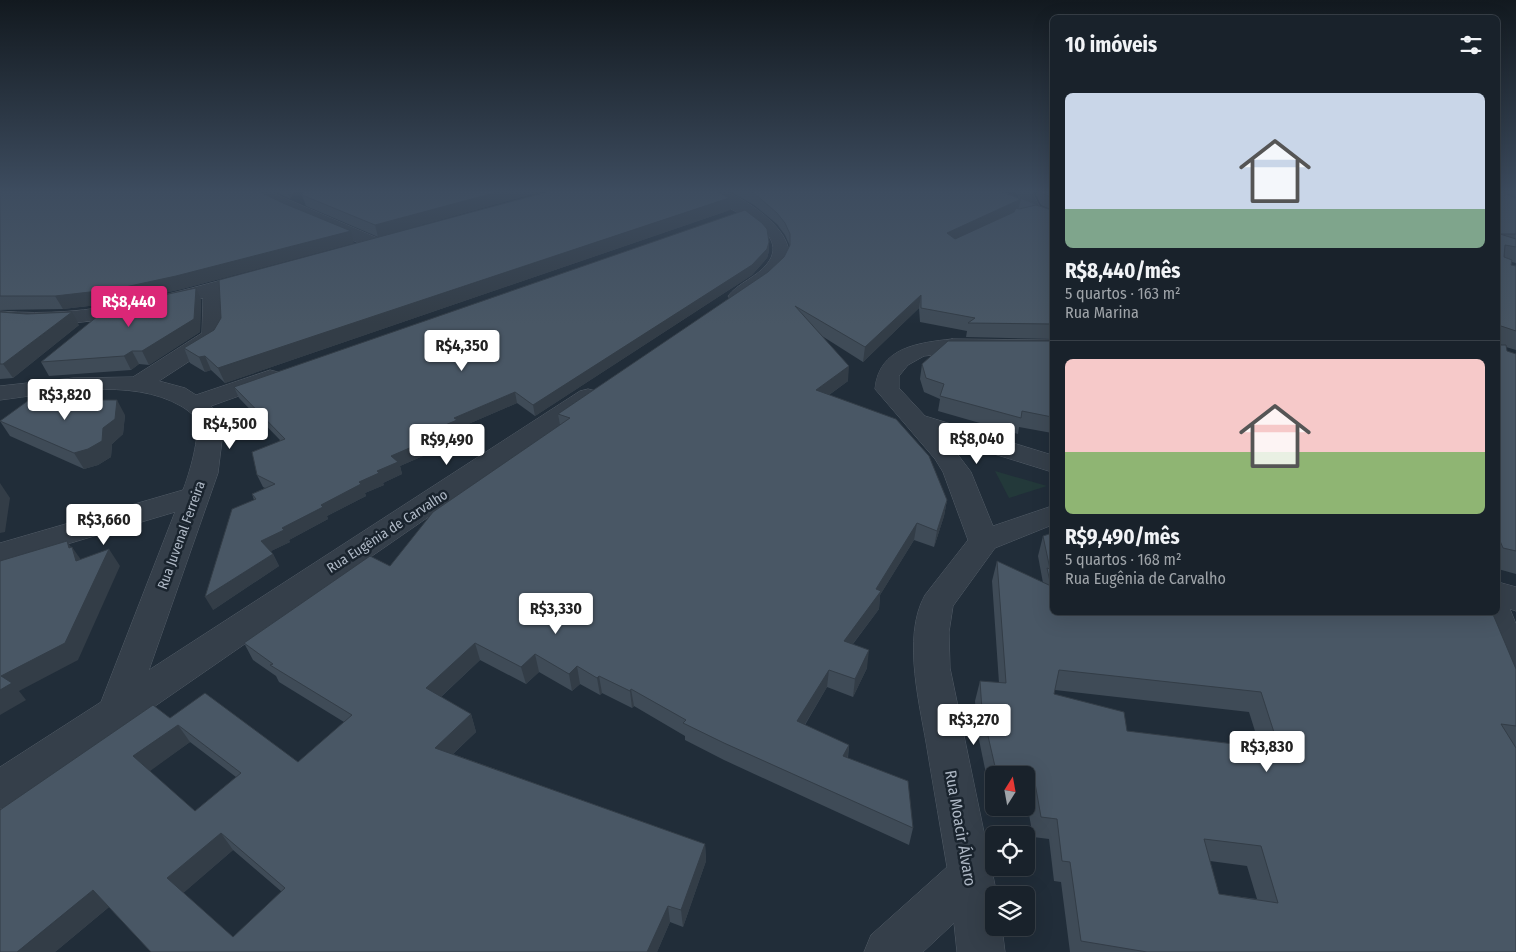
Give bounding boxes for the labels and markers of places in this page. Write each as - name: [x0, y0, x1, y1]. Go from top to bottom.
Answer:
- pin: R$8,440: [83, 286, 175, 328]
- pin: R$4,350: [416, 330, 508, 372]
- pin: R$3,820: [19, 378, 111, 421]
- pin: R$4,500: [184, 408, 276, 450]
- pin: R$8,040: [931, 422, 1023, 465]
- pin: R$9,490: [401, 424, 493, 466]
- pin: R$3,660: [58, 504, 150, 546]
- pin: R$3,330: [510, 592, 602, 635]
- pin: R$3,270: [928, 704, 1020, 746]
- pin: R$3,830: [1221, 730, 1313, 773]

